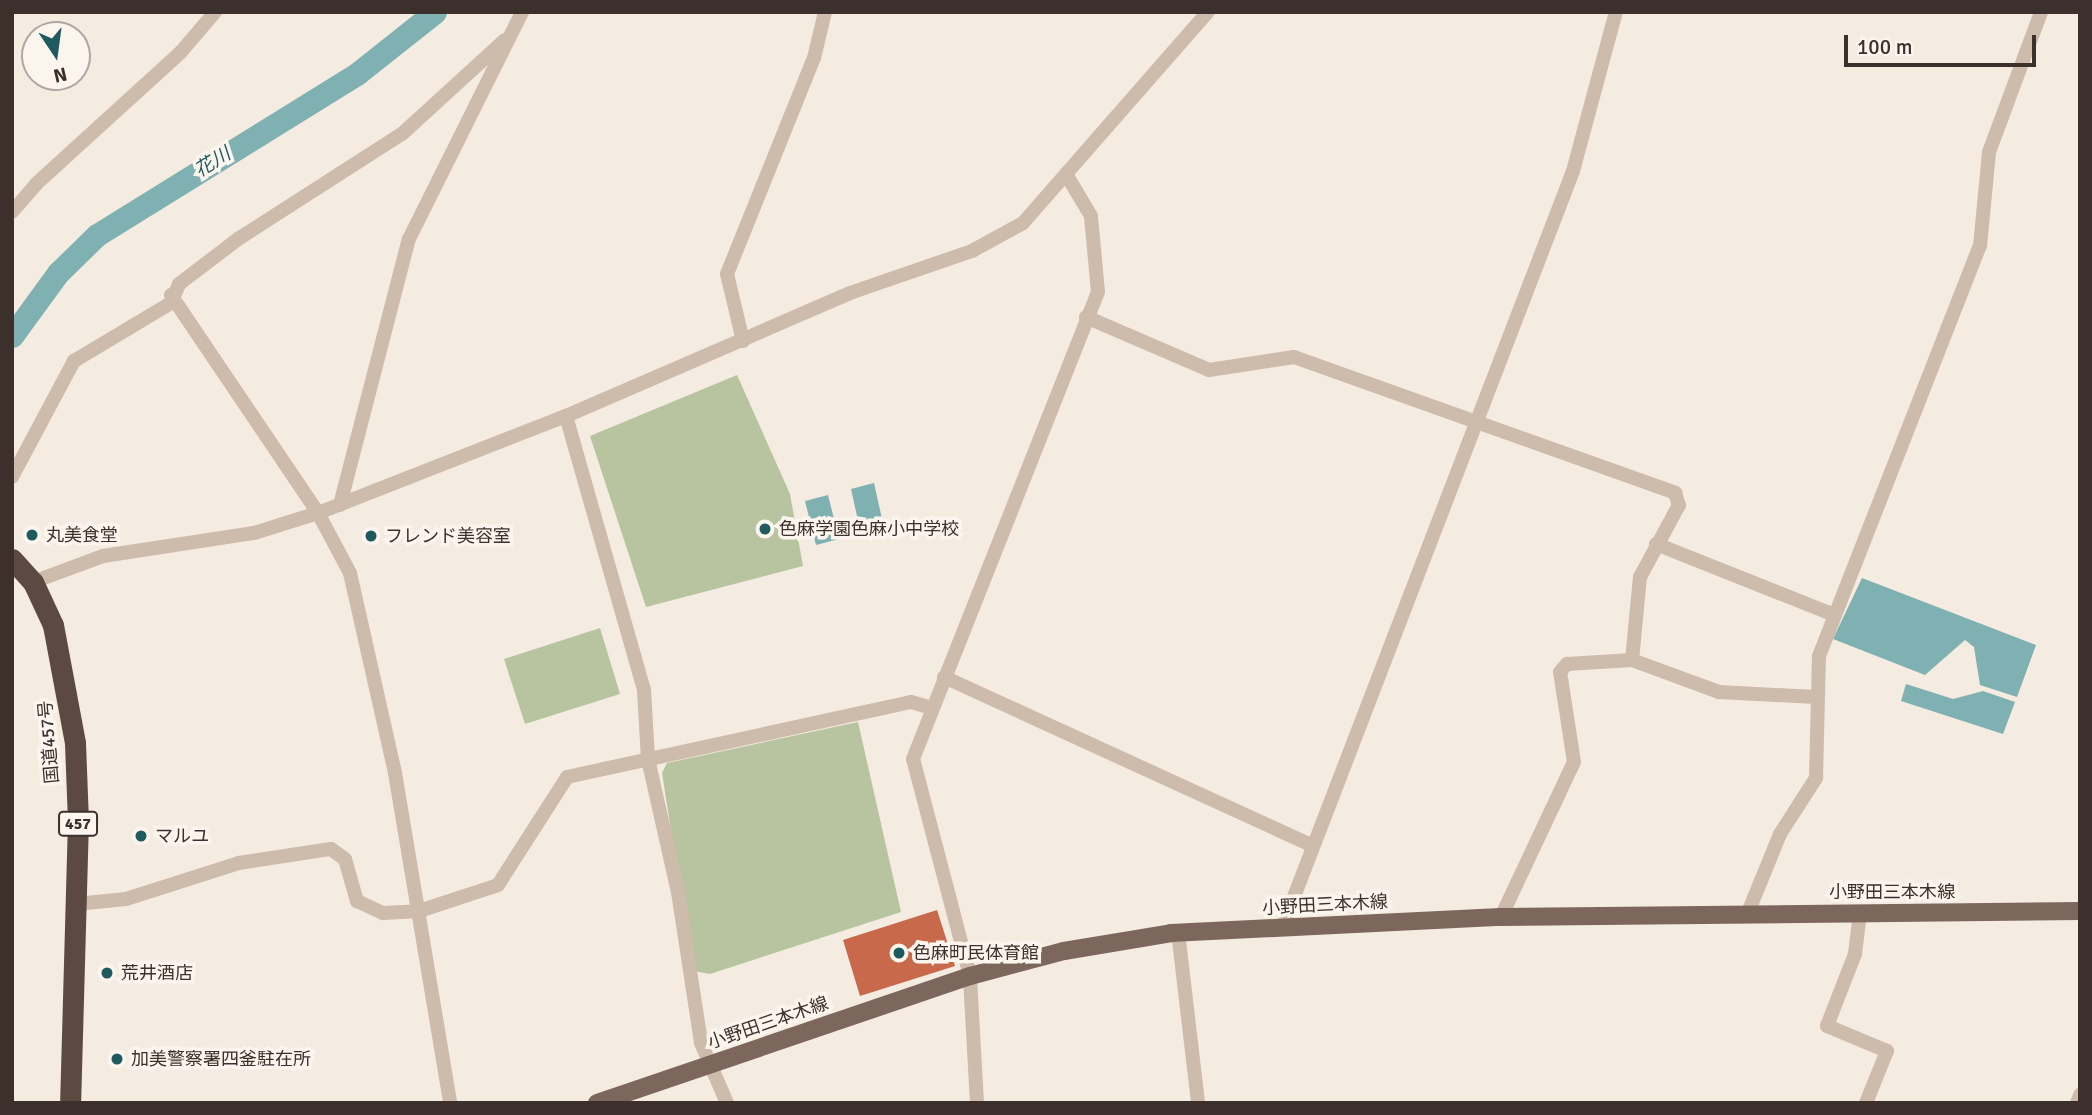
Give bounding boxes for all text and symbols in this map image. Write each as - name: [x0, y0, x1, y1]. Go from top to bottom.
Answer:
- north arrow: [21, 21, 91, 91]
- scale bar: [1847, 21, 2039, 65]
- text: 100 m: [1857, 34, 1912, 60]
- text: N: [51, 61, 69, 88]
- water label: 花川: [191, 143, 235, 183]
- place label: 色麻学園色麻小中学校: [779, 518, 959, 540]
- marker: 色麻学園色麻小中学校: [757, 521, 773, 537]
- place label: 丸美食堂: [46, 524, 118, 546]
- place label: フレンド美容室: [385, 525, 511, 547]
- marker: 丸美食堂: [24, 527, 40, 543]
- marker: フレンド美容室: [363, 528, 379, 544]
- street label: 国道457号: [35, 700, 63, 784]
- road number: 457: [57, 811, 99, 836]
- place label: マルユ: [155, 825, 209, 847]
- marker: マルユ: [133, 828, 149, 844]
- street label: 小野田三本木線: [1829, 881, 1955, 903]
- street label: 小野田三本木線: [1262, 891, 1388, 919]
- place label: 色麻町民体育館: [913, 942, 1039, 964]
- marker: 色麻町民体育館: [891, 945, 907, 961]
- place label: 荒井酒店: [121, 962, 193, 984]
- marker: 荒井酒店: [99, 965, 115, 981]
- street label: 小野田三本木線: [705, 992, 831, 1054]
- place label: 加美警察署四釜駐在所: [131, 1048, 311, 1070]
- marker: 加美警察署四釜駐在所: [109, 1051, 125, 1067]

